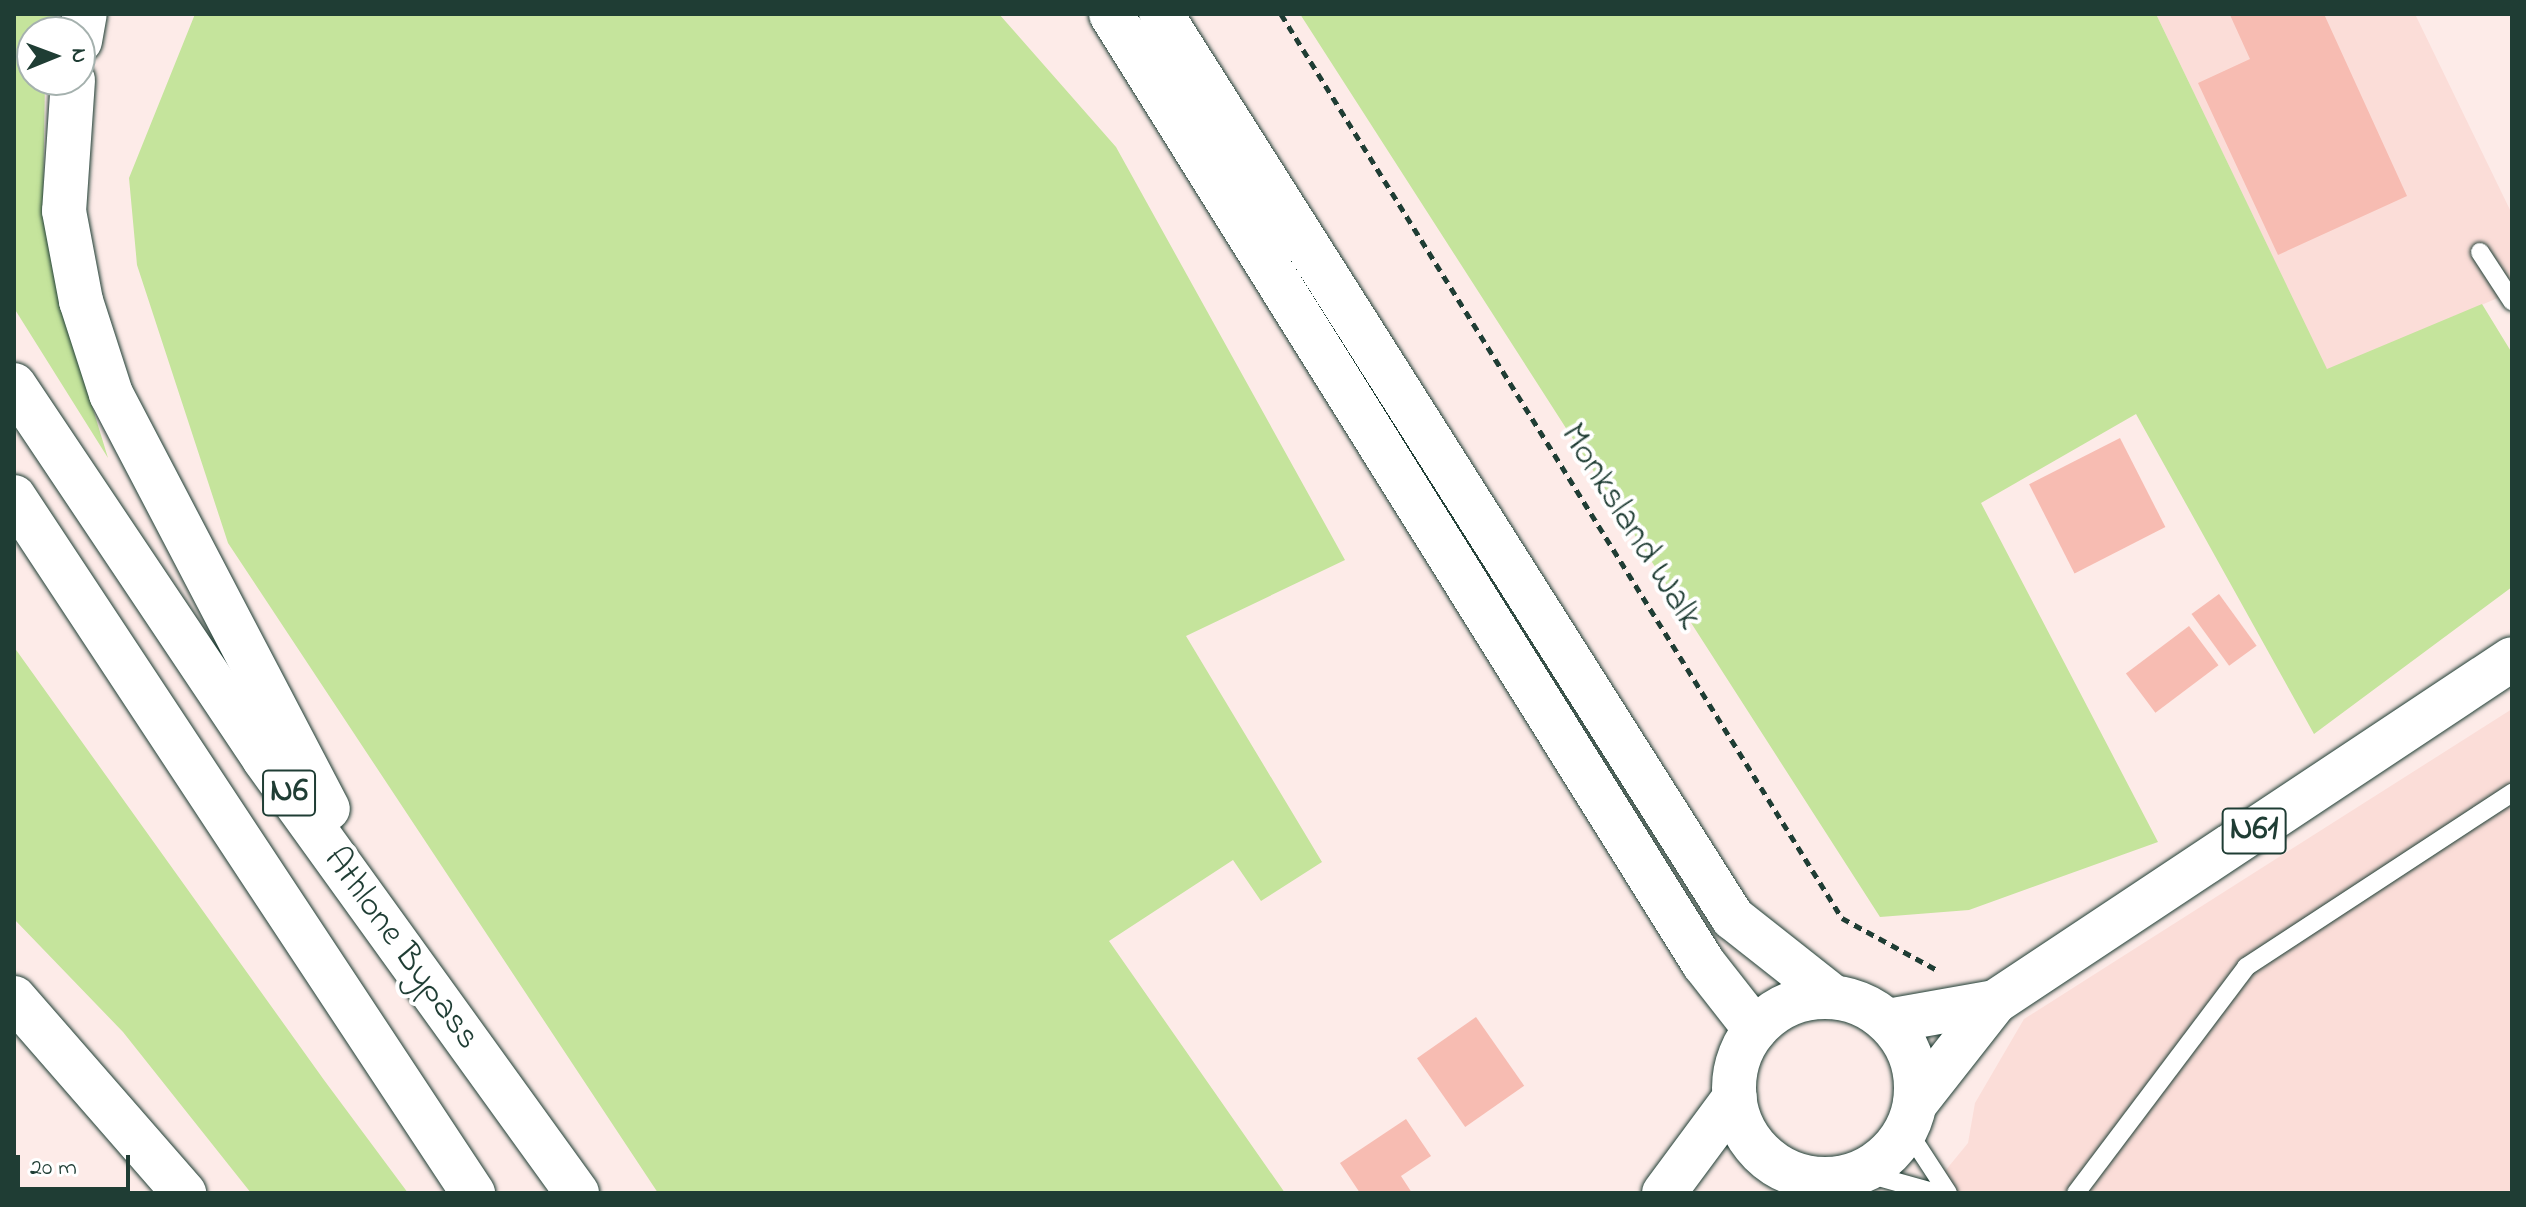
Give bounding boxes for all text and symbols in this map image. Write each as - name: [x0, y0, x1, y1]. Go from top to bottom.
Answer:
- north arrow: [16, 16, 96, 96]
- text: N: [62, 48, 94, 63]
- street label: Monksland Walk: [1550, 416, 1710, 638]
- road number: N6: [261, 763, 317, 823]
- road number: N61: [2220, 801, 2288, 861]
- street label: Athlone Bypass: [313, 840, 489, 1058]
- scale bar: [20, 1139, 134, 1189]
- text: 20 m: [30, 1151, 77, 1186]

